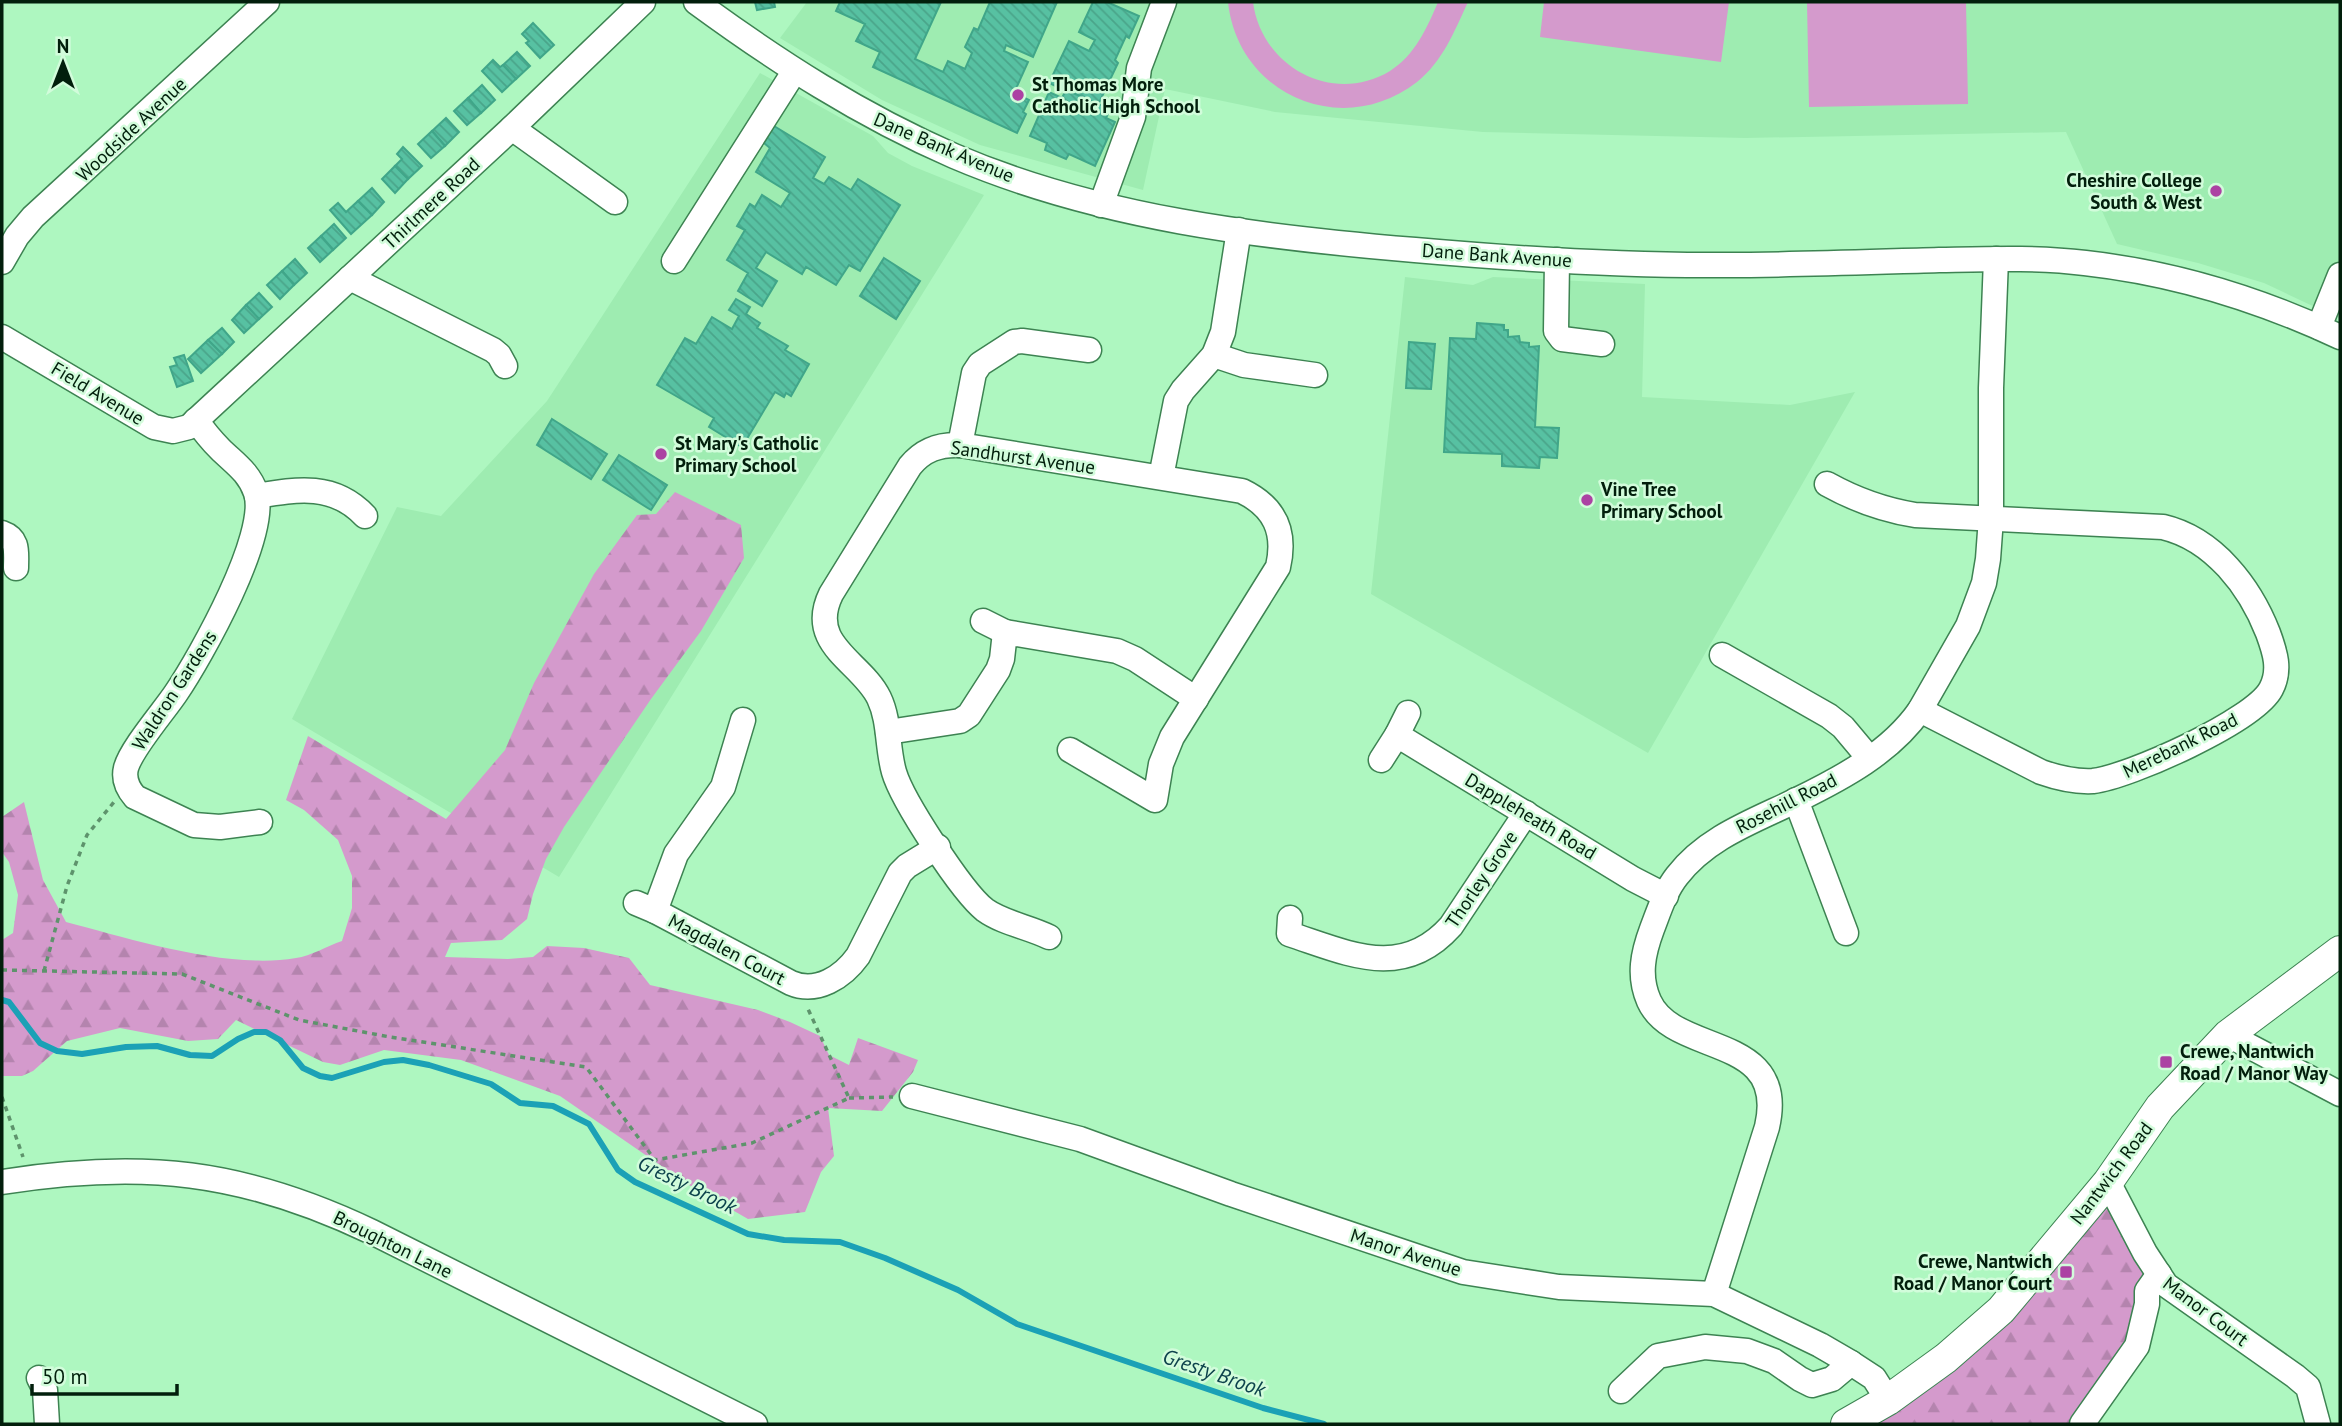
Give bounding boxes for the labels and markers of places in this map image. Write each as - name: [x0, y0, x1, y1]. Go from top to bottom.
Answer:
- place label: St Thomas More Catholic High School: [1032, 72, 1200, 118]
- marker: St Thomas More Catholic High School: [1010, 87, 1026, 103]
- place label: Cheshire College South & West: [2066, 168, 2202, 214]
- marker: Cheshire College South & West: [2208, 183, 2224, 199]
- place label: St Mary's Catholic Primary School: [675, 431, 819, 477]
- marker: St Mary's Catholic Primary School: [653, 446, 669, 462]
- place label: Vine Tree Primary School: [1600, 477, 1723, 523]
- marker: Vine Tree Primary School: [1579, 492, 1595, 508]
- place label: Crewe, Nantwich Road / Manor Way: [2180, 1039, 2329, 1085]
- marker: Crewe, Nantwich Road / Manor Way: [2158, 1054, 2174, 1070]
- place label: Crewe, Nantwich Road / Manor Court: [1894, 1249, 2052, 1295]
- marker: Crewe, Nantwich Road / Manor Court: [2058, 1264, 2074, 1280]

